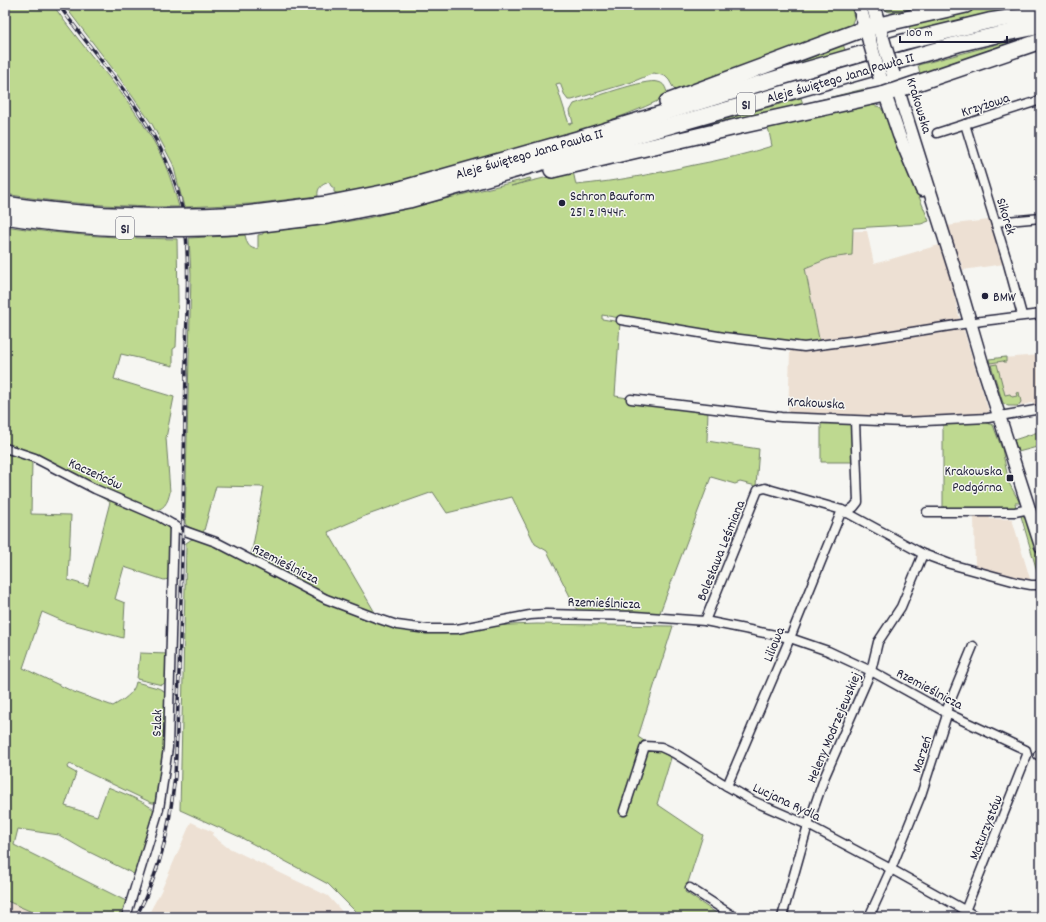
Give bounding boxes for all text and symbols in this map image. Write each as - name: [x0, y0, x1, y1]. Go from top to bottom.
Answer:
- scale bar: [900, 18, 1007, 44]
- text: 100 m: [906, 25, 933, 42]
- street label: Aleje świętego Jana Pawła II: [764, 48, 917, 110]
- street label: Krakowska: [900, 75, 936, 136]
- street label: Krzyżowa: [959, 89, 1013, 123]
- road number: S1: [737, 93, 755, 115]
- street label: Aleje świętego Jana Pawła II: [453, 124, 606, 186]
- place label: Schron Bauform 251 z 1944r.: [570, 187, 655, 223]
- street label: Sikorek: [990, 196, 1020, 238]
- marker: Schron Bauform 251 z 1944r.: [557, 198, 567, 208]
- road number: S1: [116, 217, 134, 239]
- place label: BMW: [993, 288, 1017, 308]
- marker: BMW: [980, 291, 990, 301]
- street label: Krakowska: [787, 393, 846, 416]
- street label: Kaczeńców: [65, 454, 125, 496]
- place label: Krakowska Podgórna: [945, 462, 1002, 498]
- marker: Krakowska Podgórna: [1005, 473, 1015, 483]
- street label: Bolesława Leśmiana: [693, 497, 751, 604]
- street label: Rzemieślnicza: [248, 539, 322, 590]
- street label: Rzemieślnicza: [567, 593, 641, 615]
- street label: Liliowa: [759, 624, 791, 665]
- street label: Rzemieślnicza: [892, 664, 966, 716]
- street label: Heleny Modrzejewskiej: [802, 669, 867, 786]
- street label: Szlak: [148, 709, 168, 737]
- street label: Marzeń: [908, 733, 938, 776]
- street label: Lucjana Rydla: [749, 778, 824, 827]
- street label: Maturzystów: [965, 792, 1009, 863]

